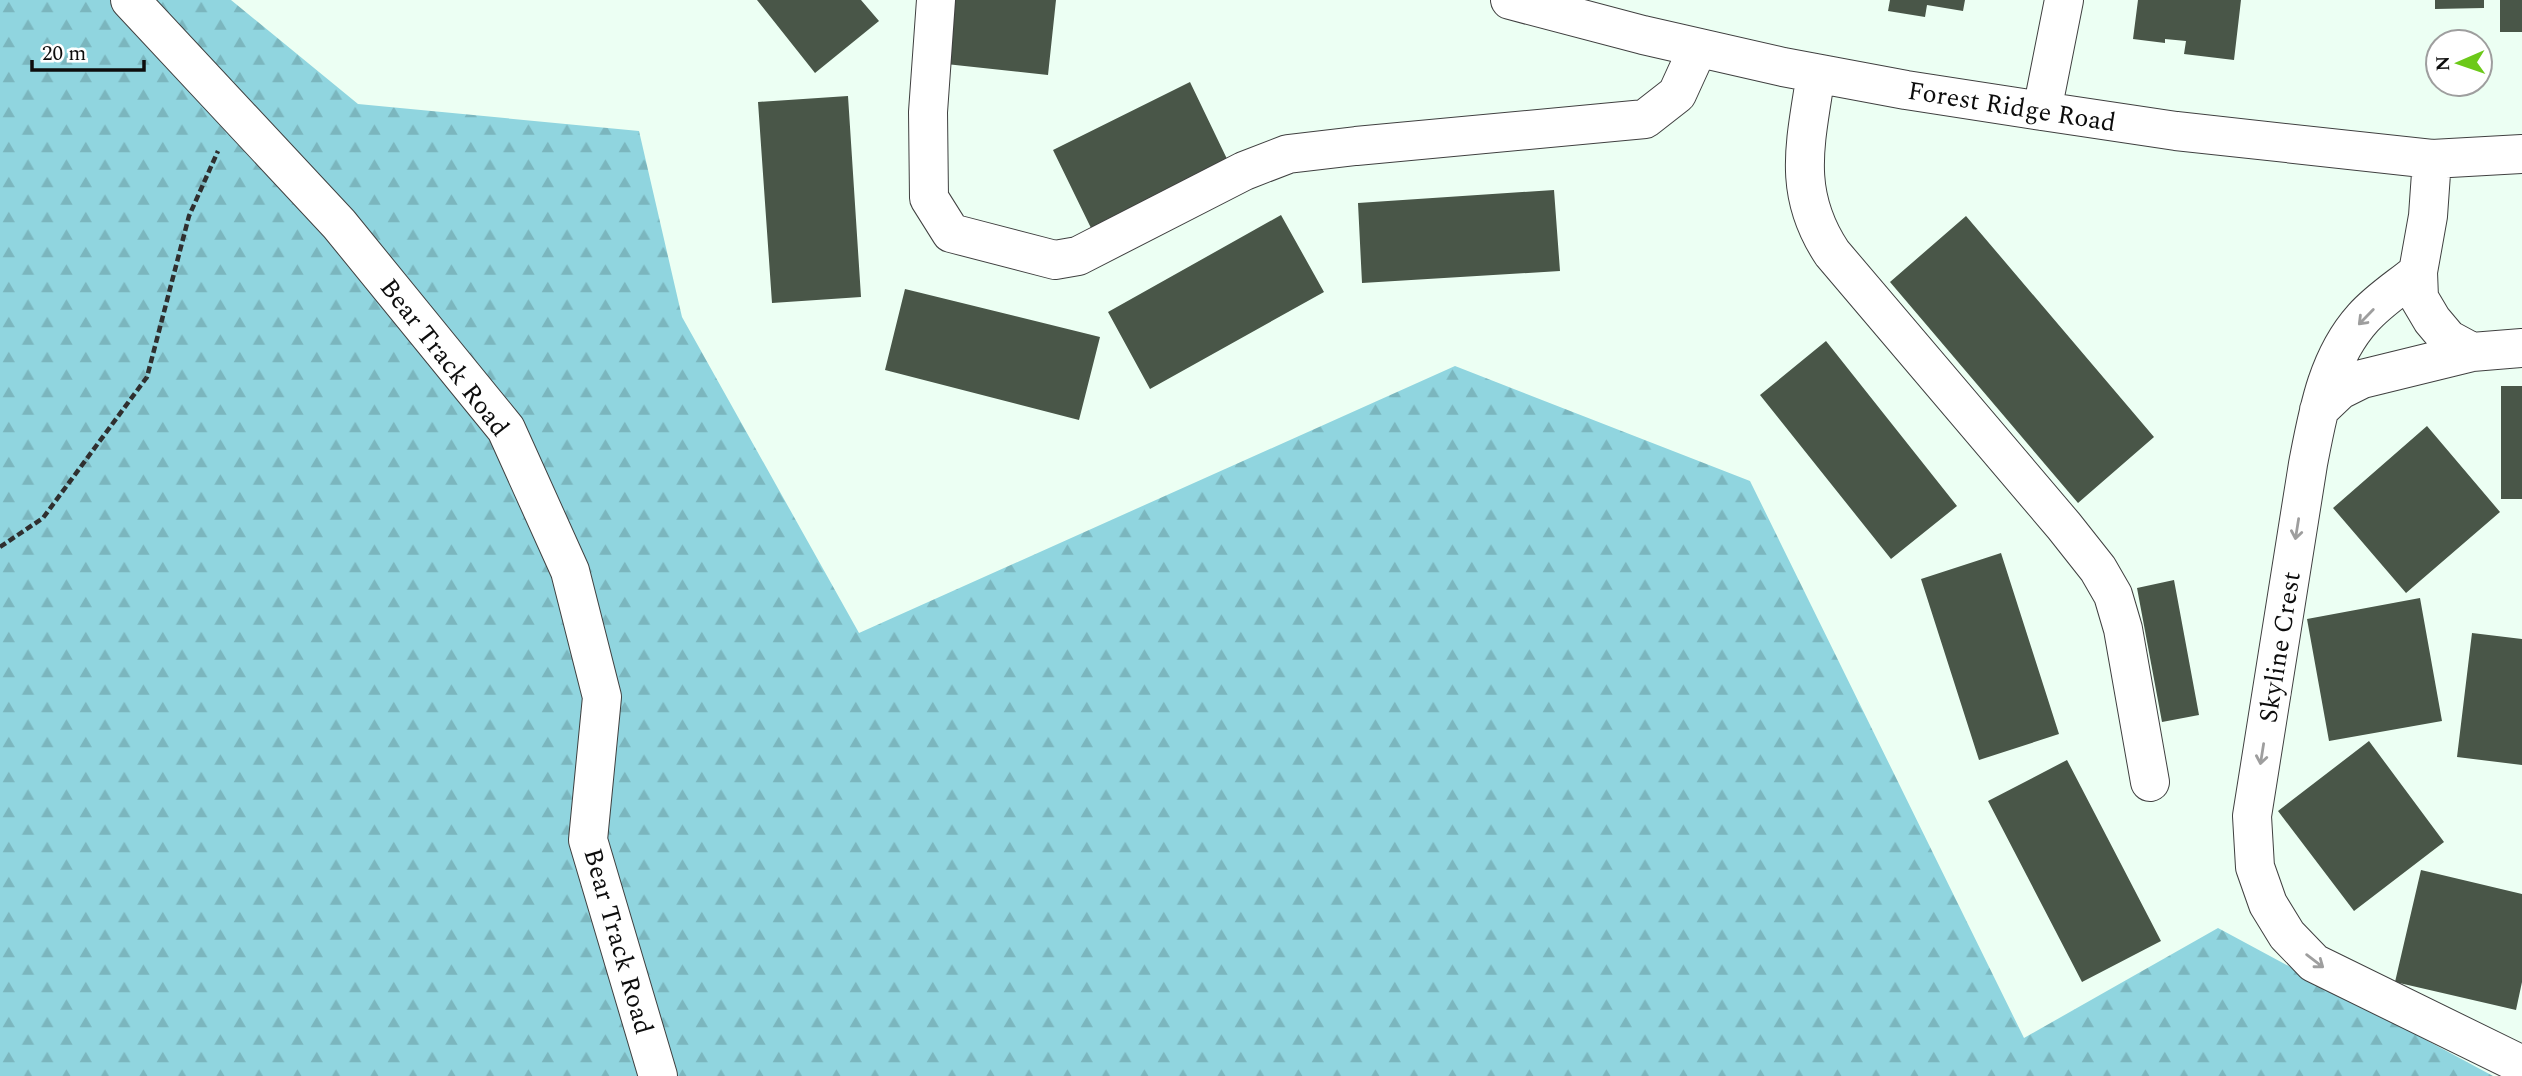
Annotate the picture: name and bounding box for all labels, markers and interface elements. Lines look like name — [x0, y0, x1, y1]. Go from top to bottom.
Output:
scale bar — [32, 28, 144, 72]
north arrow — [2424, 28, 2494, 98]
text: 20 m — [42, 38, 86, 70]
text: N — [2429, 55, 2458, 72]
street label: Forest Ridge Road — [1905, 71, 2119, 143]
street label: Bear Track Road — [369, 270, 519, 445]
one-way arrow — [2358, 307, 2375, 325]
one-way arrow — [2290, 517, 2303, 540]
street label: Skyline Crest — [2248, 569, 2312, 726]
one-way arrow — [2255, 742, 2268, 765]
street label: Bear Track Road — [572, 844, 664, 1039]
one-way arrow — [2305, 953, 2324, 968]

